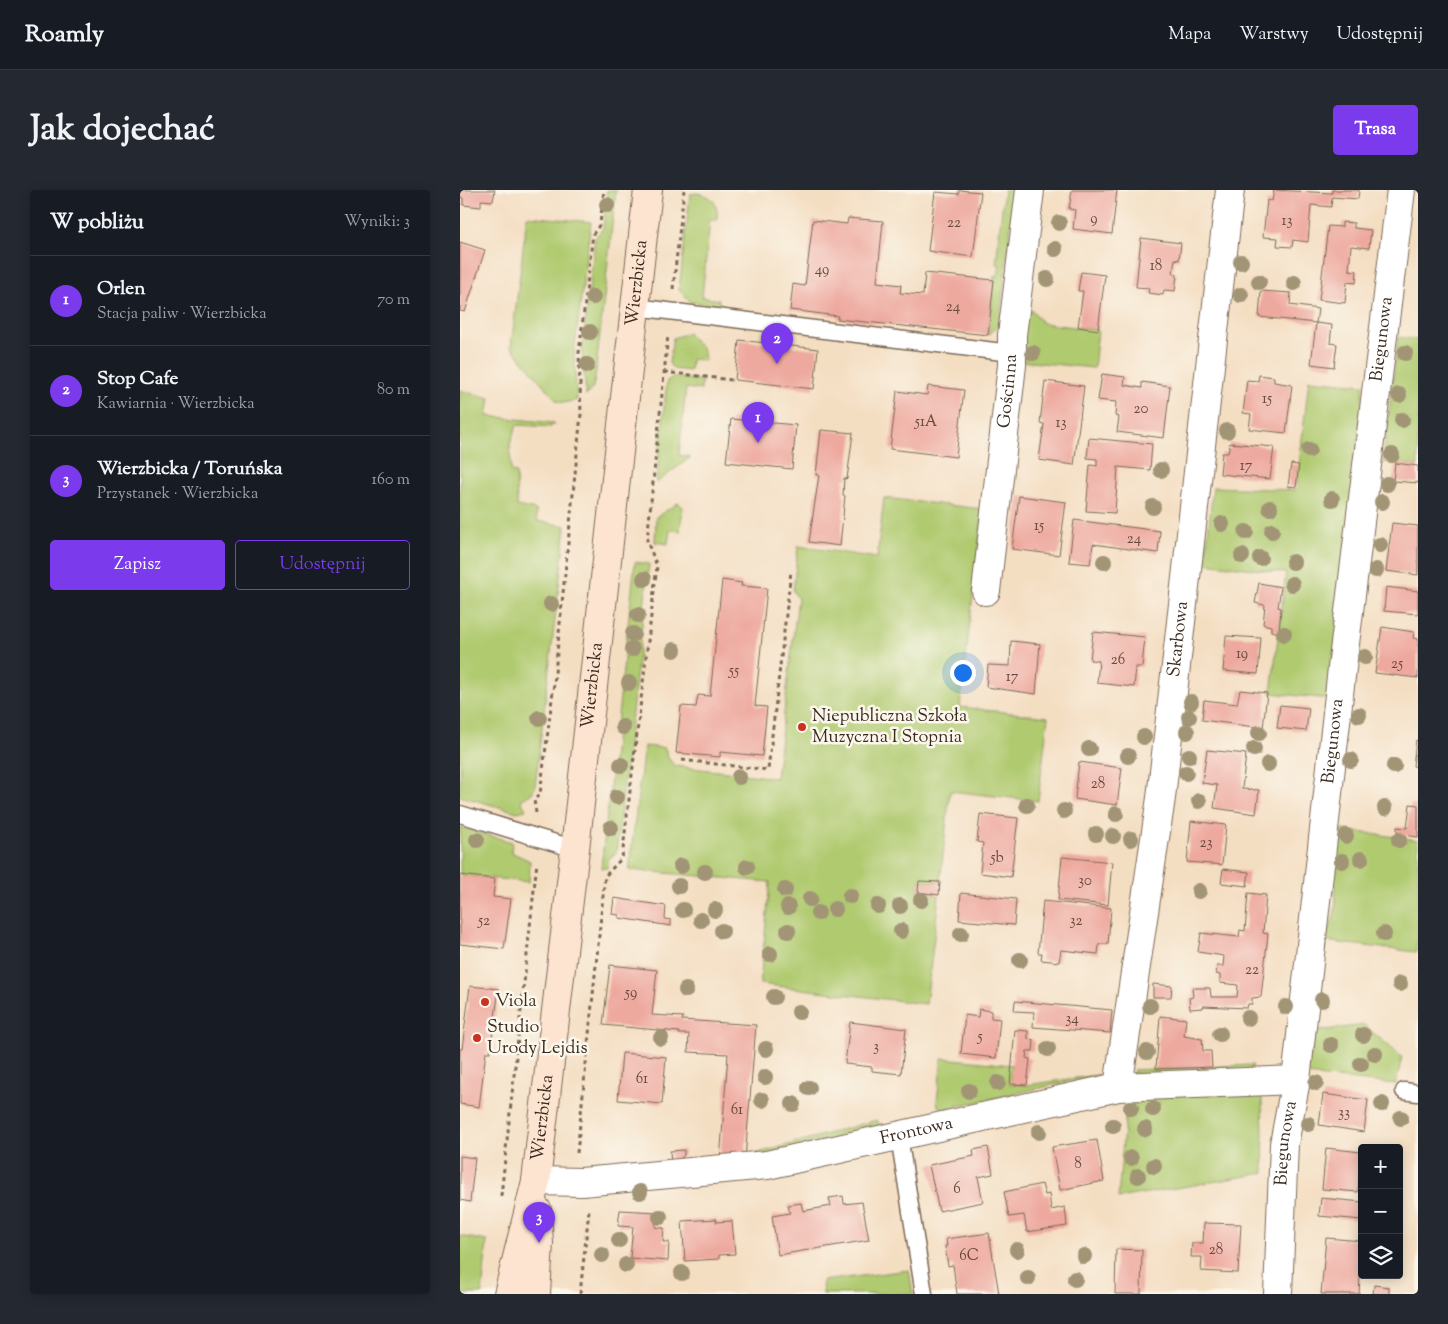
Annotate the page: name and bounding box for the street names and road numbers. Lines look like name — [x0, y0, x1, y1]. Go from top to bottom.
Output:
street label: Wierzbicka — [620, 239, 655, 328]
street label: Biegunowa — [1364, 295, 1401, 383]
street label: Gościnna — [992, 354, 1025, 430]
street label: Skarbowa — [1162, 600, 1196, 679]
street label: Wierzbicka — [575, 641, 611, 730]
street label: Biegunowa — [1316, 697, 1351, 785]
street label: Wierzbicka — [525, 1073, 561, 1162]
street label: Biegunowa — [1269, 1099, 1305, 1186]
street label: Frontowa — [878, 1111, 956, 1152]

